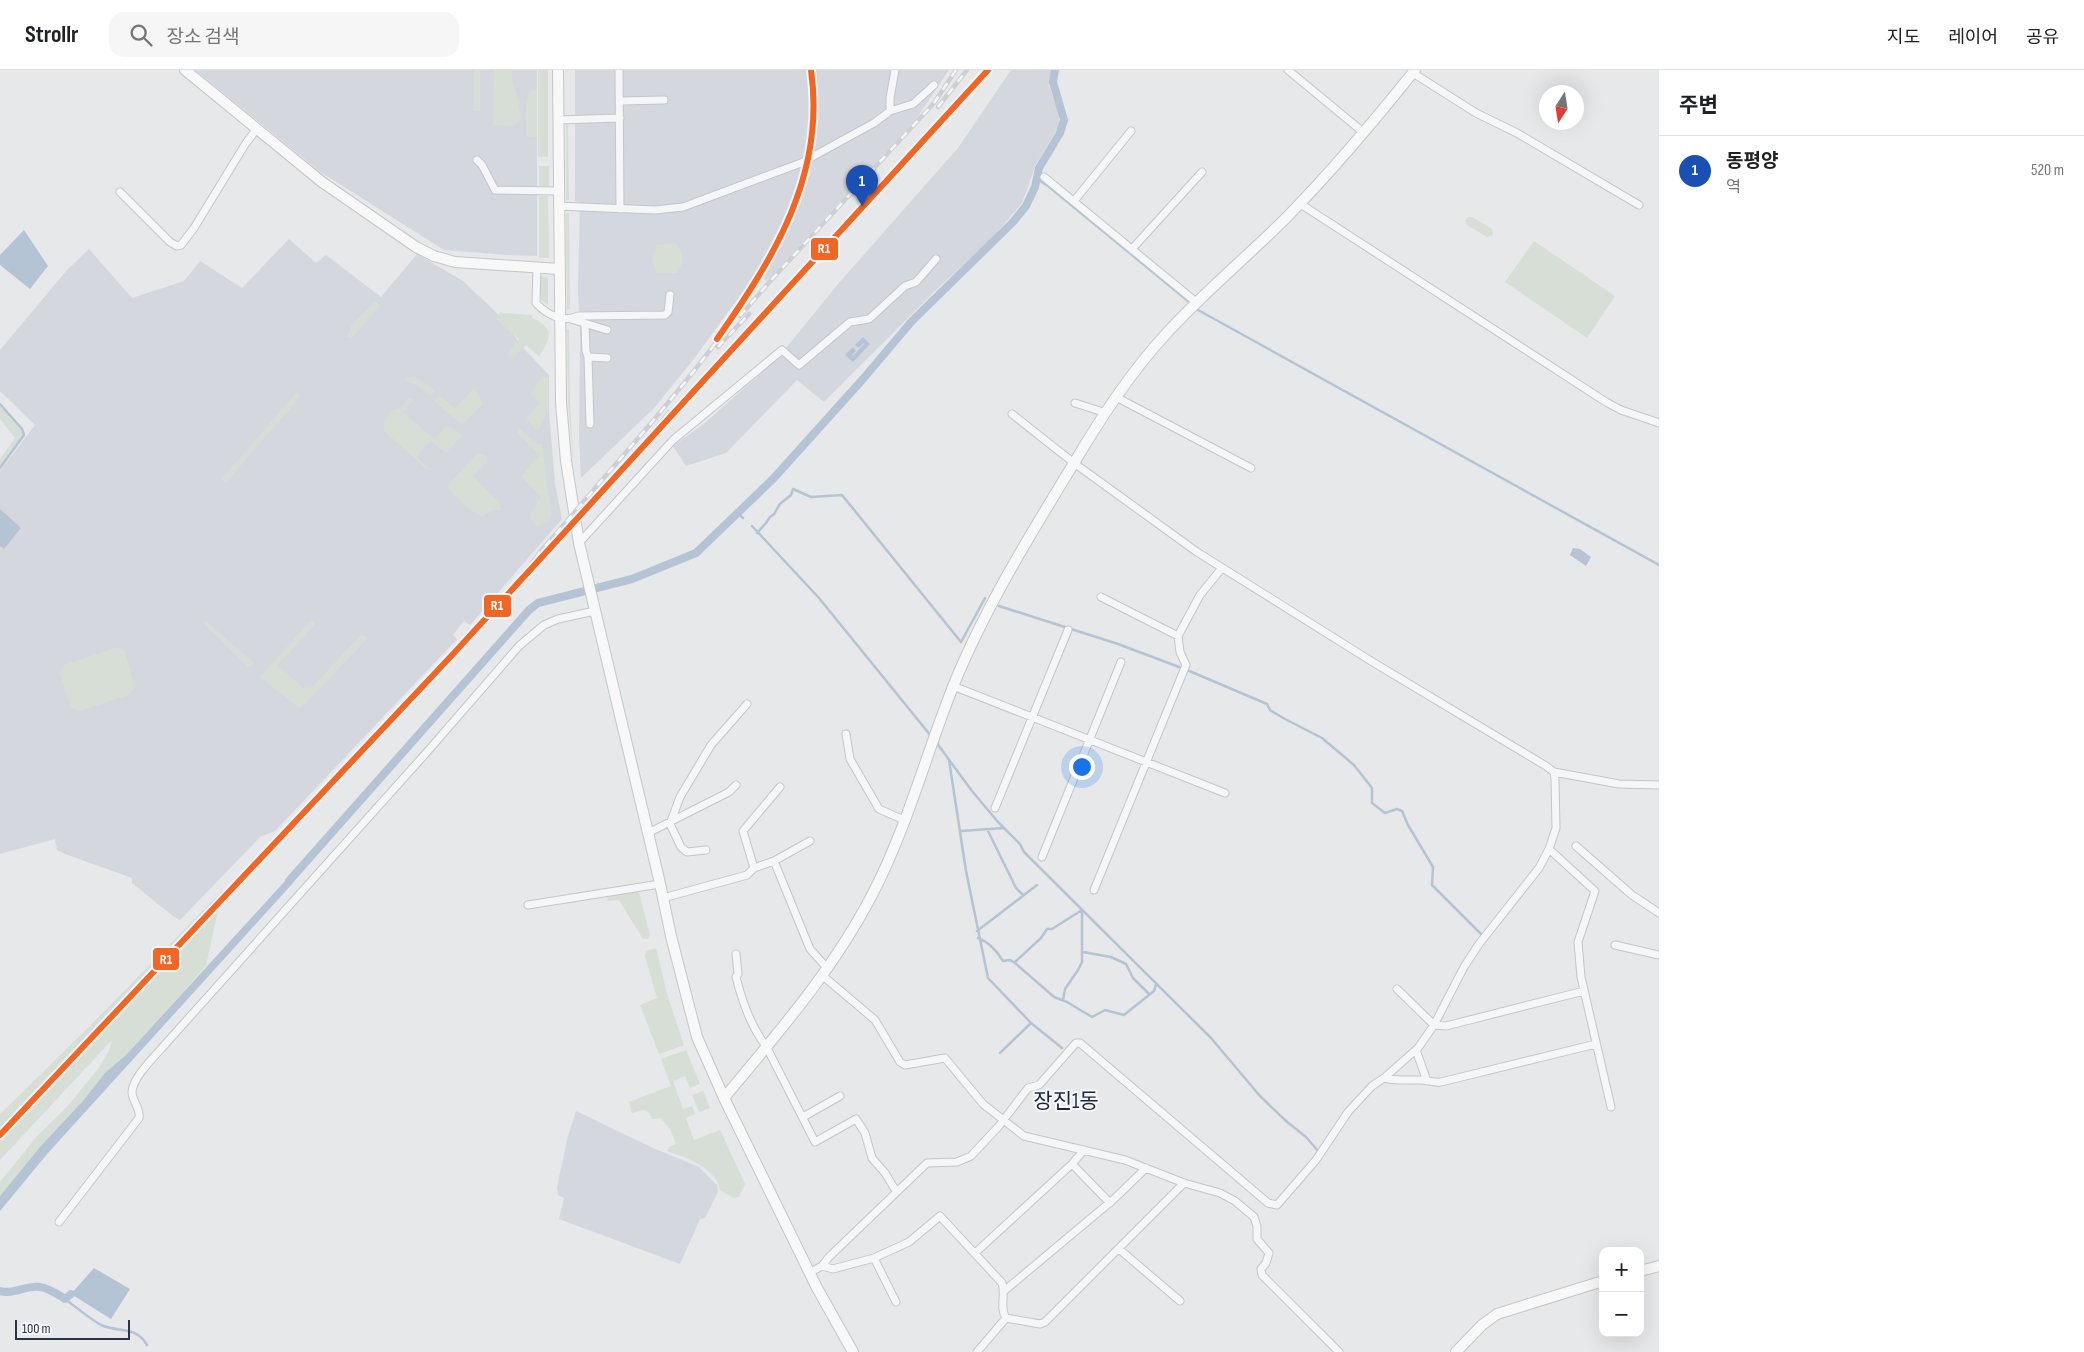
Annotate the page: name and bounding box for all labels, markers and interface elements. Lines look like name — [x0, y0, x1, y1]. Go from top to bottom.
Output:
search box — [109, 12, 459, 57]
text: Strollr — [25, 20, 79, 49]
icon: search — [127, 21, 155, 49]
text: 장소 검색 — [167, 26, 239, 49]
text: 지도 — [1887, 27, 1920, 48]
text: 레이어 — [1948, 27, 1998, 48]
text: 공유 — [2026, 27, 2059, 48]
north arrow — [1539, 85, 1584, 130]
text: 주변 — [1679, 93, 1718, 118]
text: 동평양 — [1726, 150, 1778, 173]
text: 1 — [1692, 161, 1698, 180]
text: 520 m — [2031, 161, 2064, 180]
pin: 1 — [846, 165, 878, 206]
text: 역 — [1726, 178, 1741, 197]
line badge: R1 — [810, 237, 839, 261]
text: R1 — [818, 240, 831, 257]
line badge: R1 — [483, 594, 512, 618]
text: R1 — [491, 597, 504, 614]
your location — [1069, 754, 1095, 780]
line badge: R1 — [152, 947, 180, 971]
text: R1 — [160, 951, 173, 968]
district label: 장진1동 — [1033, 1089, 1099, 1114]
map controls — [1599, 1247, 1644, 1337]
button: + — [1599, 1247, 1644, 1292]
button: − — [1599, 1292, 1644, 1337]
scale bar — [15, 1317, 130, 1340]
text: 100 m — [22, 1320, 51, 1337]

